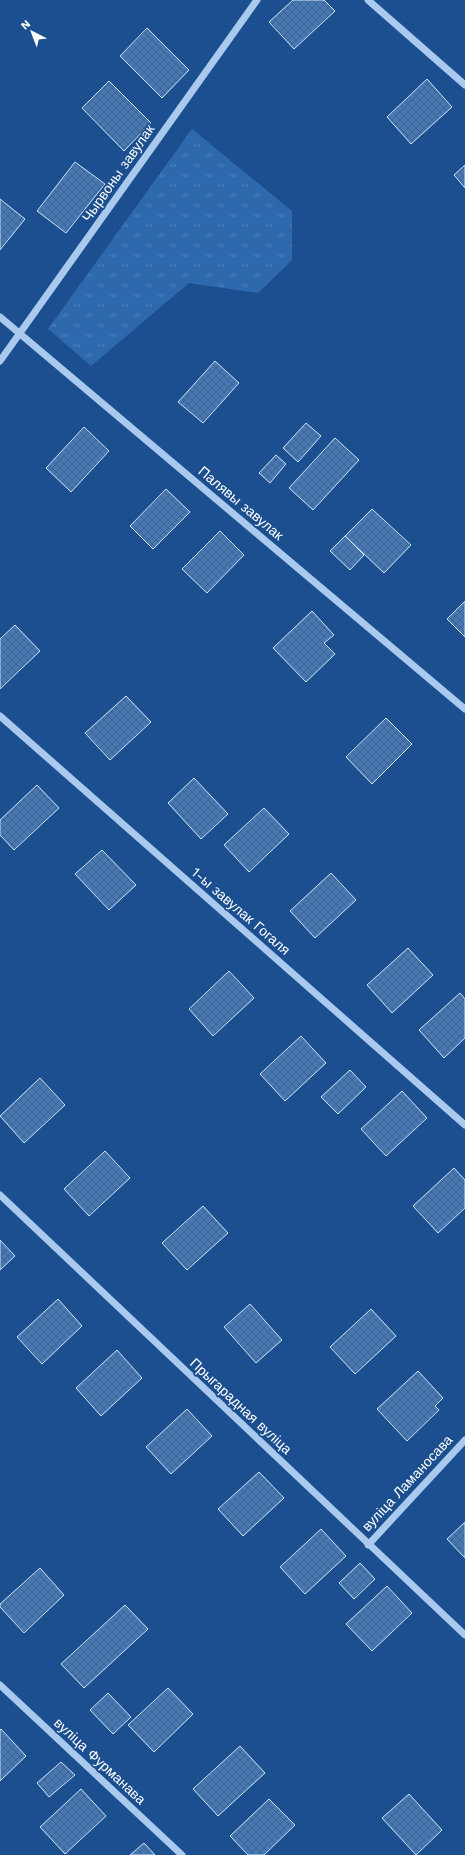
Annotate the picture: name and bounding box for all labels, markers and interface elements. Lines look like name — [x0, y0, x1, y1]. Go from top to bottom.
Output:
north arrow — [12, 12, 52, 52]
text: N — [18, 17, 33, 32]
street label: Чырвоны завулак — [78, 121, 158, 225]
street label: Палявы завулак — [195, 463, 287, 544]
street label: 1-ы завулак Гогаля — [189, 864, 293, 958]
street label: Прыгарадная вуліца — [187, 1355, 295, 1457]
street label: вуліца Ламаносава — [358, 1432, 456, 1534]
street label: вуліца Фурманава — [51, 1715, 149, 1808]

